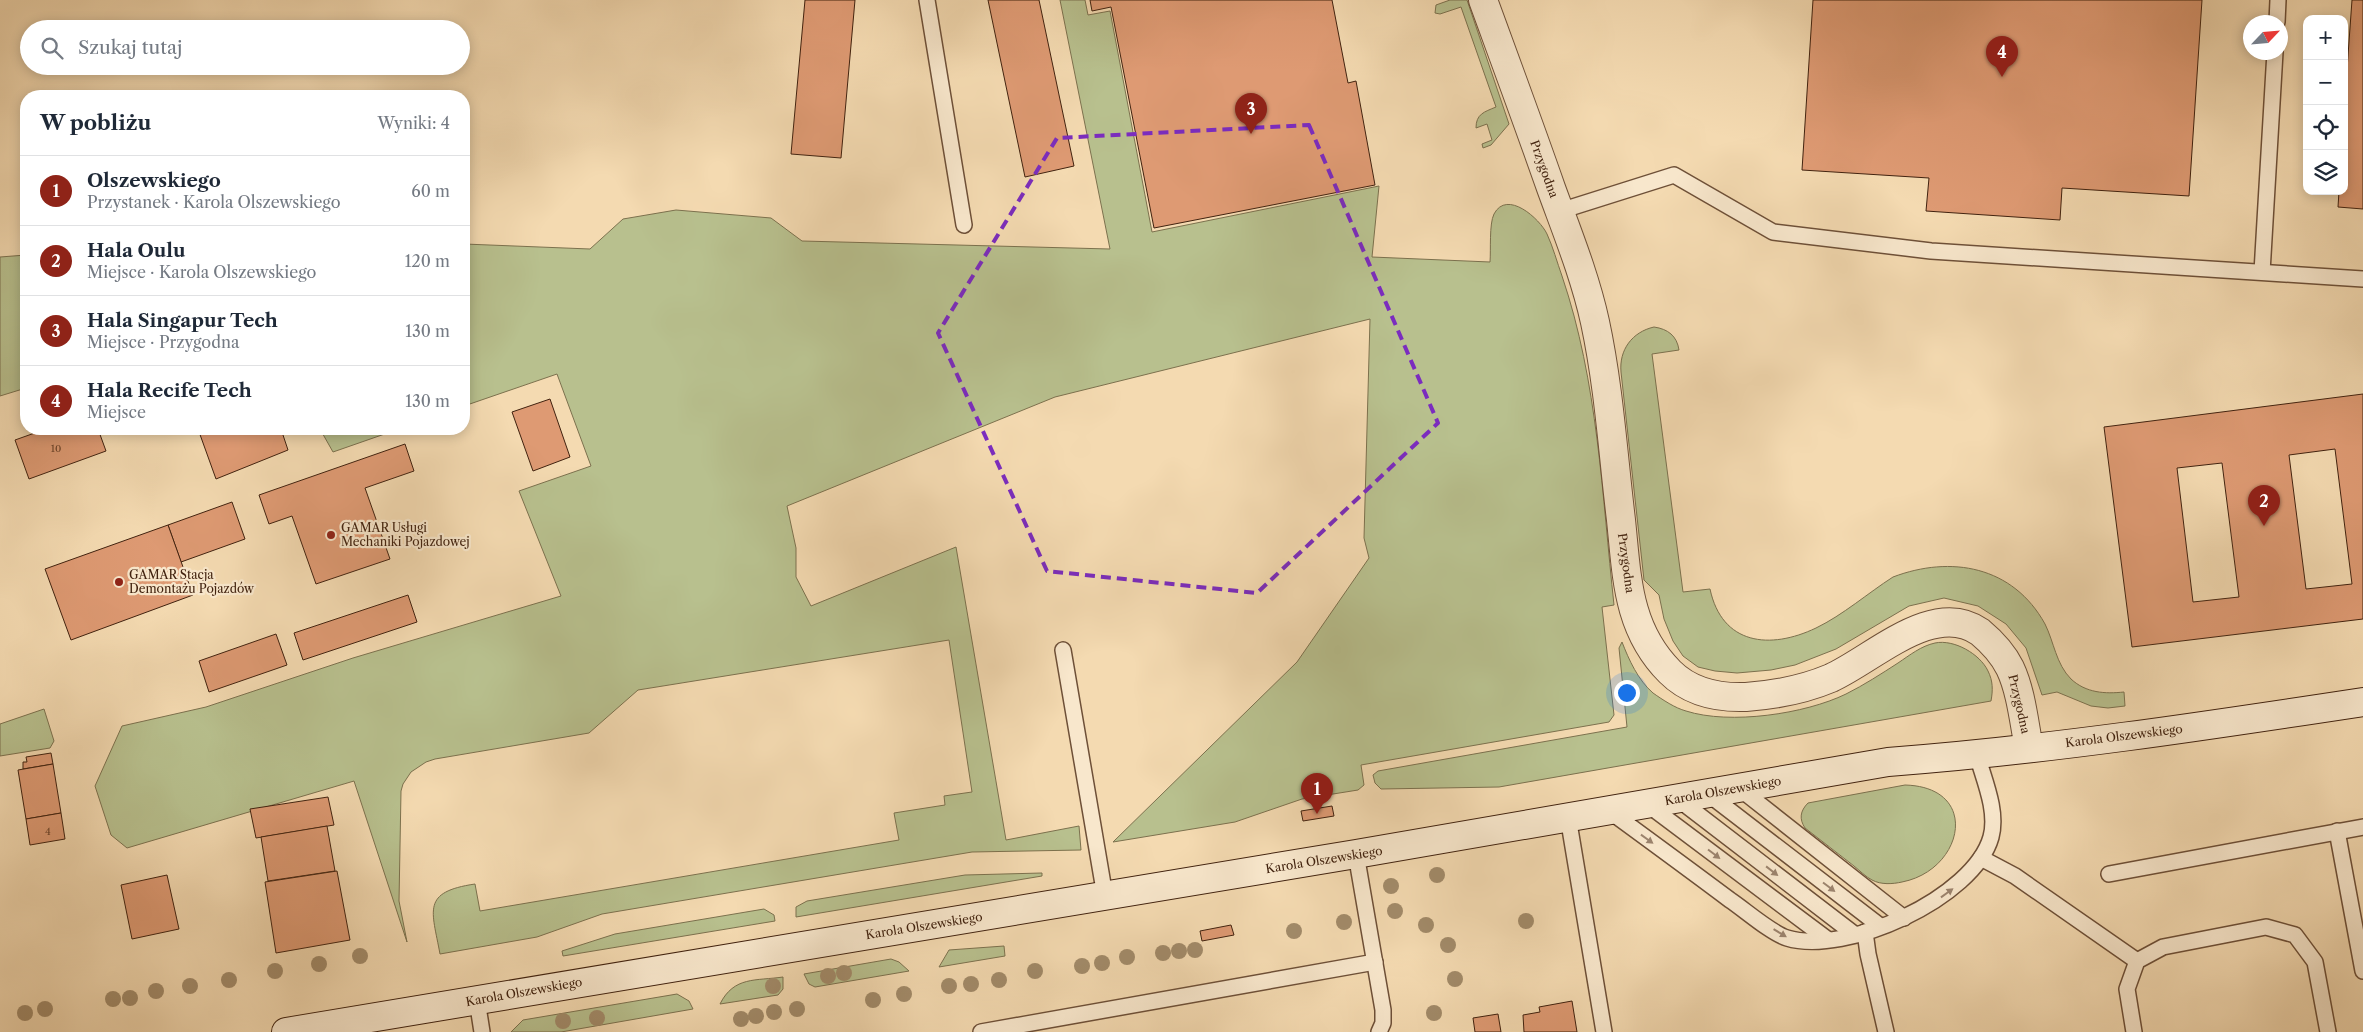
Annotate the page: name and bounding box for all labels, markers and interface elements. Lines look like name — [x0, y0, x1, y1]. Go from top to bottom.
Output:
north arrow — [2243, 15, 2288, 60]
map controls — [2303, 15, 2348, 195]
button: + — [2303, 15, 2348, 60]
search box — [20, 20, 470, 75]
icon: search — [38, 34, 66, 62]
text: Szukaj tutaj — [78, 36, 182, 59]
pin: 4 — [1986, 36, 2018, 77]
button: − — [2303, 60, 2348, 105]
pin: 3 — [1235, 93, 1267, 134]
button: locate — [2303, 105, 2348, 150]
text: W pobliżu — [40, 110, 151, 135]
text: Wyniki: 4 — [377, 113, 450, 133]
street label: Przygodna — [1527, 138, 1562, 200]
button: layers — [2303, 150, 2348, 195]
text: Olszewskiego — [87, 169, 221, 192]
text: 1 — [52, 181, 60, 201]
text: 60 m — [411, 181, 450, 201]
text: Przystanek · Karola Olszewskiego — [87, 192, 341, 212]
text: Hala Oulu — [87, 239, 186, 262]
text: 2 — [51, 251, 61, 271]
text: 120 m — [405, 251, 450, 271]
text: Miejsce · Karola Olszewskiego — [87, 262, 316, 282]
text: Hala Singapur Tech — [87, 309, 278, 332]
text: 3 — [51, 321, 61, 341]
text: 130 m — [405, 321, 450, 341]
text: Miejsce · Przygodna — [87, 332, 239, 352]
text: Hala Recife Tech — [87, 379, 252, 402]
text: 4 — [51, 391, 61, 411]
text: 130 m — [405, 391, 450, 411]
text: Miejsce — [87, 402, 146, 422]
house number: 10 — [51, 442, 61, 455]
pin: 2 — [2248, 485, 2280, 526]
place label: GAMAR Usługi Mechaniki Pojazdowej — [341, 520, 470, 549]
marker: GAMAR Usługi Mechaniki Pojazdowej — [325, 529, 337, 541]
street label: Przygodna — [1615, 532, 1638, 595]
place label: GAMAR Stacja Demontażu Pojazdów — [129, 567, 255, 596]
marker: GAMAR Stacja Demontażu Pojazdów — [113, 576, 125, 588]
street label: Przygodna — [2005, 673, 2034, 736]
your location — [1614, 680, 1640, 706]
street label: Karola Olszewskiego — [2064, 721, 2183, 750]
pin: 1 — [1301, 773, 1333, 814]
street label: Karola Olszewskiego — [1663, 773, 1782, 808]
house number: 4 — [45, 825, 51, 838]
one-way arrow — [1640, 834, 1654, 844]
street label: Karola Olszewskiego — [1264, 843, 1383, 876]
one-way arrow — [1707, 849, 1720, 860]
one-way arrow — [1765, 866, 1779, 876]
one-way arrow — [1822, 882, 1836, 892]
one-way arrow — [1940, 888, 1953, 898]
street label: Karola Olszewskiego — [864, 909, 983, 942]
one-way arrow — [1773, 929, 1786, 938]
street label: Karola Olszewskiego — [464, 974, 583, 1009]

